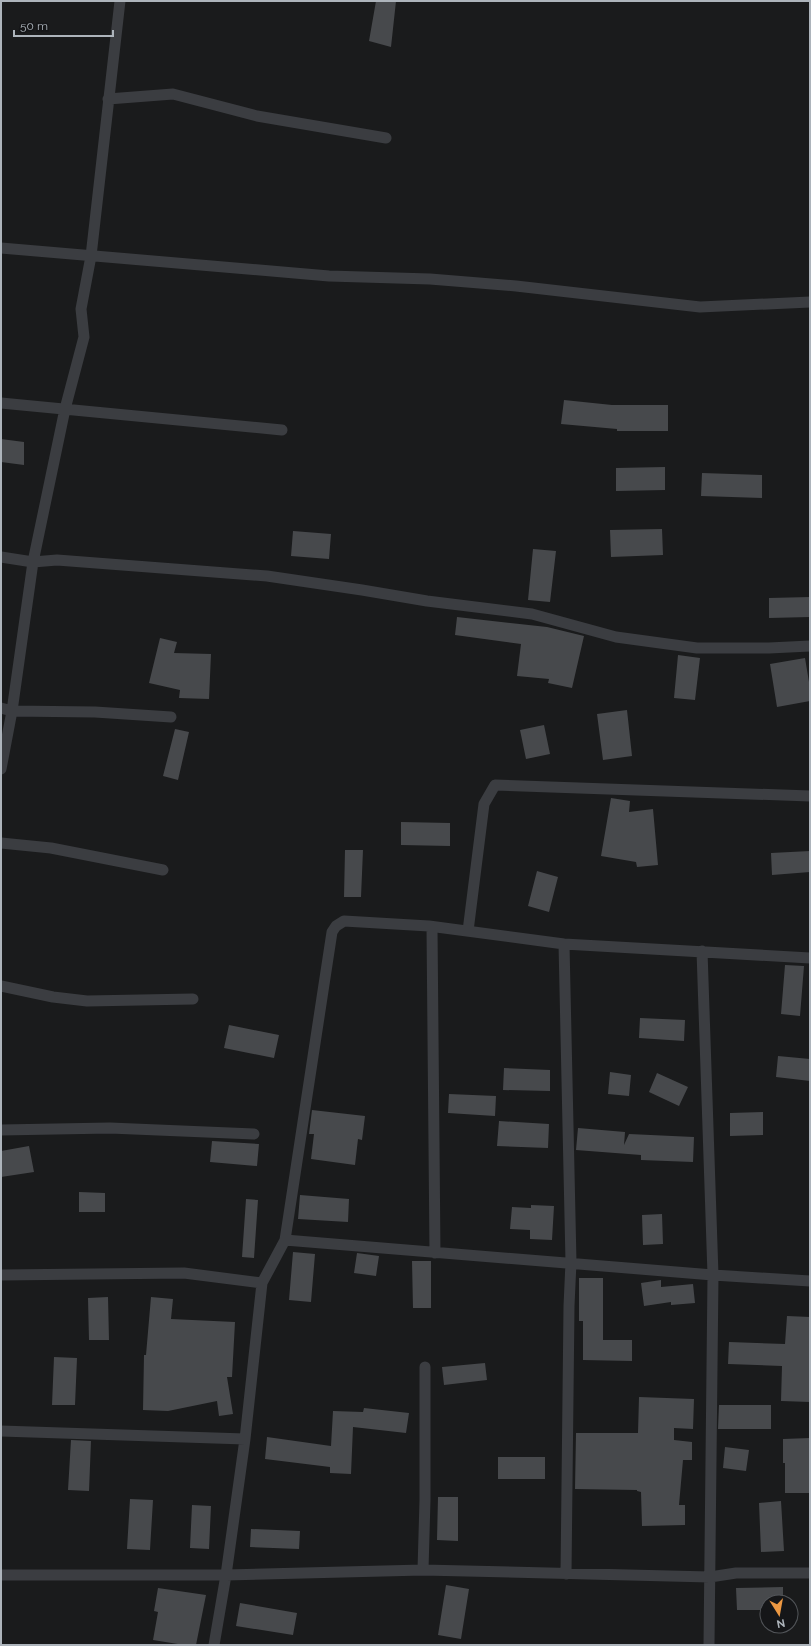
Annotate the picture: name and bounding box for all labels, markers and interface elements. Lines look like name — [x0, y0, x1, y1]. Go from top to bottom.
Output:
scale bar — [14, 12, 113, 38]
text: 50 m — [20, 19, 48, 33]
north arrow — [759, 1594, 799, 1634]
text: N — [775, 1616, 786, 1631]

